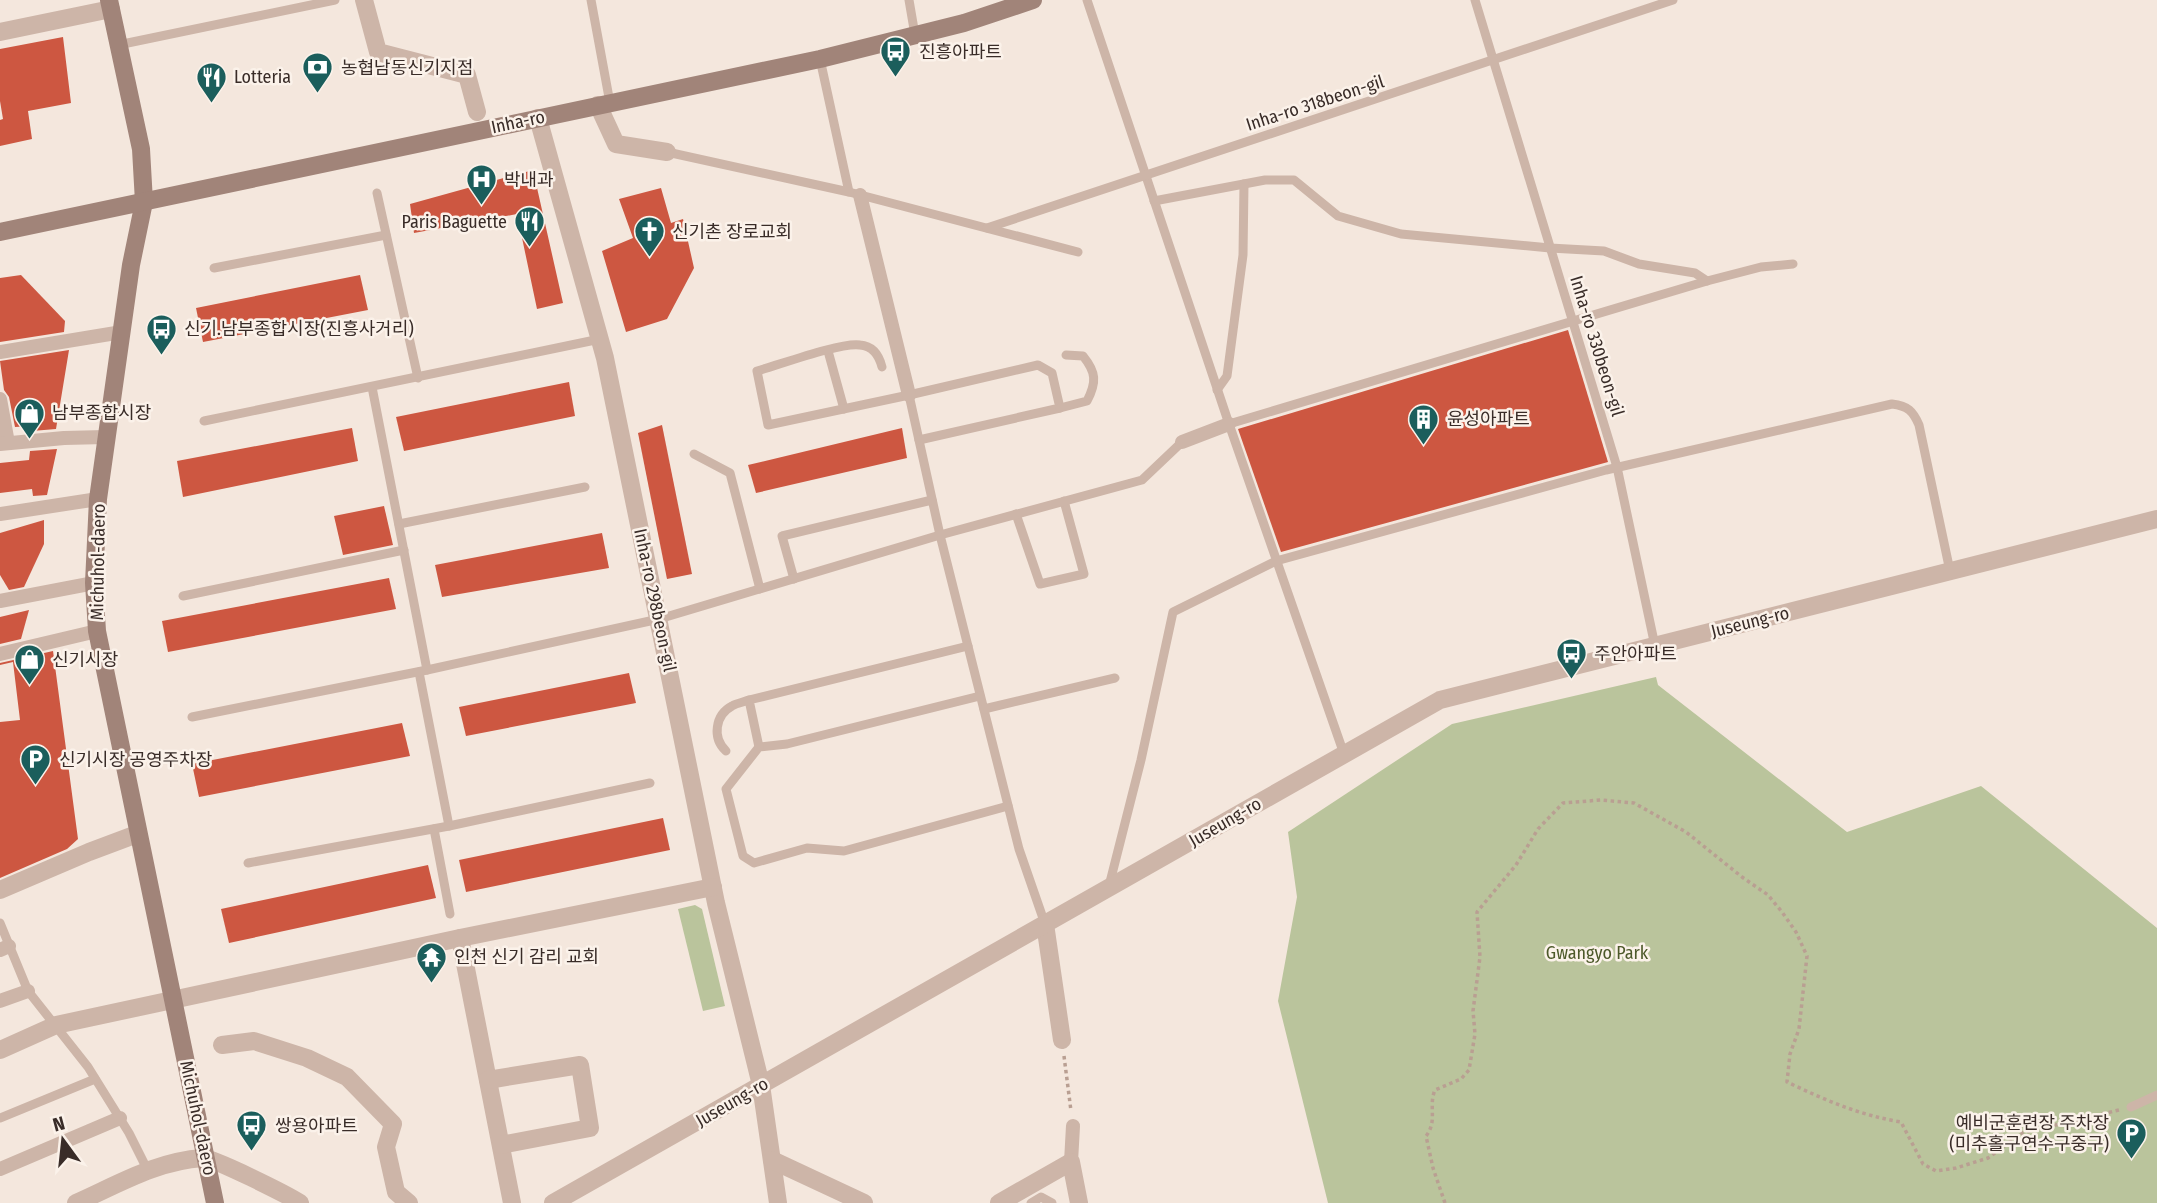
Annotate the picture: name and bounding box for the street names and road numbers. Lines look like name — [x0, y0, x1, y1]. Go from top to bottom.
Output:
street label: Inha-ro 318beon-gil — [1243, 70, 1387, 136]
street label: Inha-ro — [489, 106, 547, 138]
street label: Inha-ro 330beon-gil — [1565, 273, 1629, 419]
street label: Michuhol-daero — [86, 503, 110, 621]
street label: Inha-ro 298beon-gil — [629, 526, 681, 674]
street label: Juseung-ro — [1709, 602, 1791, 642]
street label: Juseung-ro — [1185, 792, 1265, 852]
street label: Michuhol-daero — [175, 1059, 221, 1177]
street label: Juseung-ro — [692, 1072, 772, 1132]

